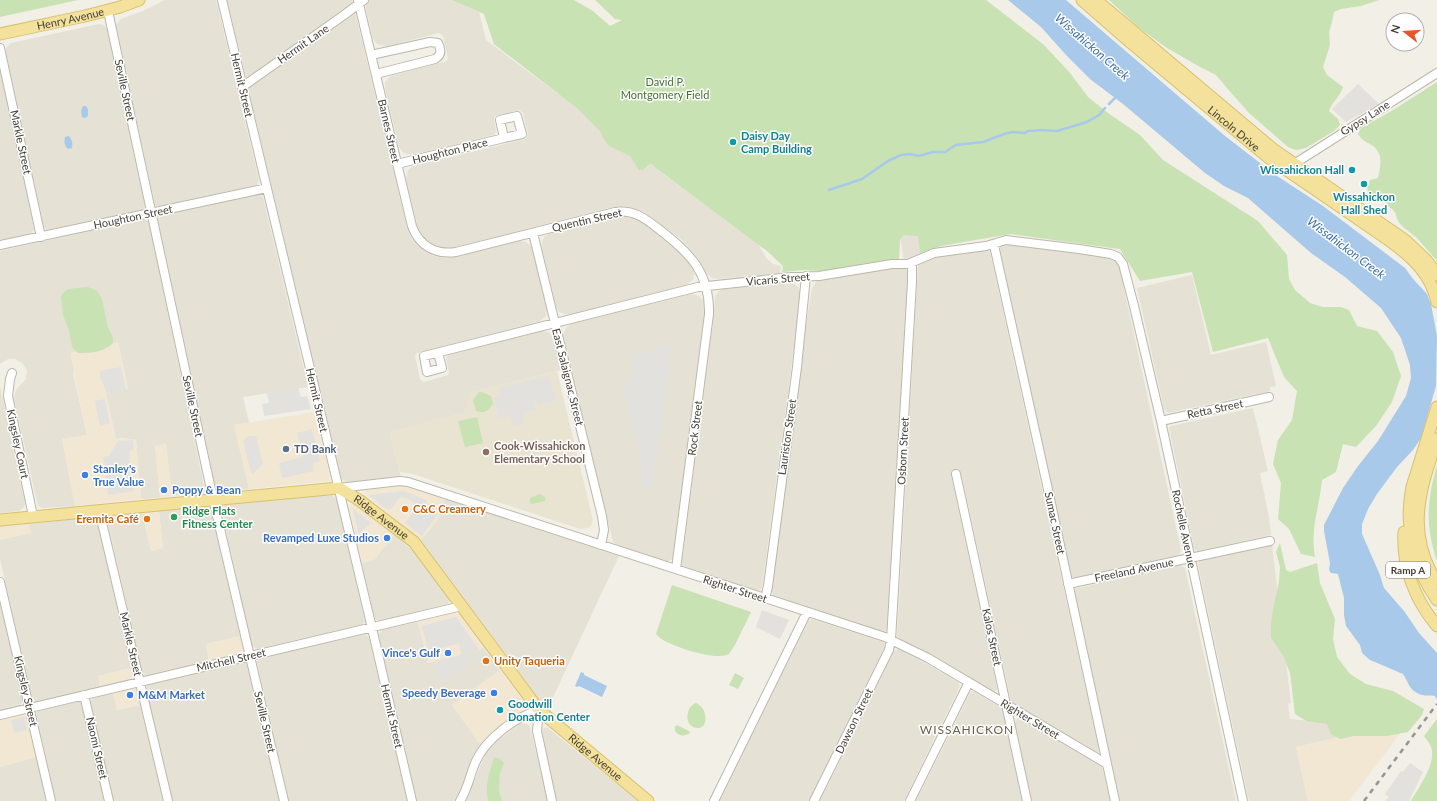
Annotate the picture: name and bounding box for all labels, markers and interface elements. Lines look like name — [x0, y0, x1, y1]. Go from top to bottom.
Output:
street label: Henry Avenue — [35, 4, 105, 32]
water label: Wissahickon Creek — [1052, 10, 1133, 83]
north arrow — [1385, 12, 1425, 52]
street label: Hermit Lane — [275, 21, 331, 66]
text: N — [1388, 23, 1402, 35]
street label: Hermit Street — [229, 52, 256, 118]
street label: Seville Street — [113, 58, 138, 122]
park label: David P. Montgomery Field — [621, 75, 709, 101]
street label: Gypsy Lane — [1338, 97, 1392, 138]
street label: Barnes Street — [376, 98, 403, 164]
street label: Lincoln Drive — [1206, 103, 1263, 154]
street label: Markle Street — [8, 109, 35, 175]
place label: Daisy Day Camp Building — [741, 129, 812, 155]
street label: Houghton Place — [411, 135, 489, 166]
marker: Daisy Day Camp Building — [728, 137, 738, 147]
place label: Wissahickon Hall — [1260, 163, 1344, 176]
marker: Wissahickon Hall — [1347, 165, 1357, 175]
marker: Wissahickon Hall Shed — [1359, 179, 1369, 189]
place label: Wissahickon Hall Shed — [1333, 190, 1395, 216]
street label: Houghton Street — [92, 202, 174, 231]
street label: Quentin Street — [551, 205, 623, 234]
water label: Wissahickon Creek — [1304, 213, 1388, 282]
street label: Vicaris Street — [746, 269, 810, 288]
street label: East Salaignac Street — [550, 327, 587, 427]
street label: Hermit Street — [304, 367, 331, 433]
street label: Seville Street — [181, 374, 206, 438]
street label: Retta Street — [1186, 396, 1244, 421]
street label: Lauriston Street — [775, 398, 798, 476]
street label: Rock Street — [685, 400, 704, 456]
street label: Kingsley Court — [5, 408, 32, 480]
street label: Osborn Street — [894, 417, 911, 485]
place label: Cook-Wissahickon Elementary School — [494, 439, 585, 465]
place label: TD Bank — [294, 442, 337, 455]
marker: TD Bank — [281, 444, 291, 454]
marker: Cook-Wissahickon Elementary School — [481, 447, 491, 457]
place label: Stanley's True Value — [93, 462, 144, 488]
marker: Stanley's True Value — [80, 470, 90, 480]
place label: Poppy & Bean — [172, 483, 241, 496]
marker: Poppy & Bean — [159, 485, 169, 495]
street label: Rochelle Avenue — [1170, 488, 1199, 569]
street label: Sumac Street — [1043, 490, 1068, 555]
street label: Ridge Avenue — [352, 492, 412, 542]
place label: C&C Creamery — [413, 502, 486, 515]
place label: Ridge Flats Fitness Center — [182, 504, 254, 530]
marker: C&C Creamery — [400, 504, 410, 514]
place label: Eremita Café — [76, 512, 139, 525]
marker: Ridge Flats Fitness Center — [169, 512, 179, 522]
marker: Eremita Café — [142, 514, 152, 524]
place label: Revamped Luxe Studios — [263, 531, 379, 544]
marker: Revamped Luxe Studios — [382, 533, 392, 543]
street label: Freeland Avenue — [1093, 555, 1175, 584]
road number: Ramp A — [1386, 562, 1430, 578]
street label: Righter Street — [702, 572, 769, 605]
street label: Kalos Street — [980, 607, 1005, 667]
street label: Markle Street — [118, 611, 145, 677]
street label: Mitchell Street — [195, 645, 267, 674]
place label: Vince's Gulf — [381, 646, 440, 659]
marker: Vince's Gulf — [443, 648, 453, 658]
street label: Kingsley Street — [12, 654, 41, 727]
place label: Unity Taqueria — [494, 654, 565, 667]
marker: Unity Taqueria — [481, 656, 491, 666]
street label: Hermit Street — [379, 683, 406, 749]
place label: Speedy Beverage — [402, 686, 486, 699]
street label: Dawson Street — [832, 686, 875, 756]
place label: M&M Market — [138, 688, 206, 701]
marker: Speedy Beverage — [489, 688, 499, 698]
marker: M&M Market — [125, 690, 135, 700]
street label: Seville Street — [252, 690, 279, 754]
street label: Righter Street — [998, 696, 1062, 741]
place label: Goodwill Donation Center — [508, 697, 591, 723]
marker: Goodwill Donation Center — [495, 705, 505, 715]
street label: Naomi Street — [84, 716, 111, 780]
district label: WISSAHICKON — [920, 722, 1014, 737]
street label: Ridge Avenue — [566, 731, 625, 783]

